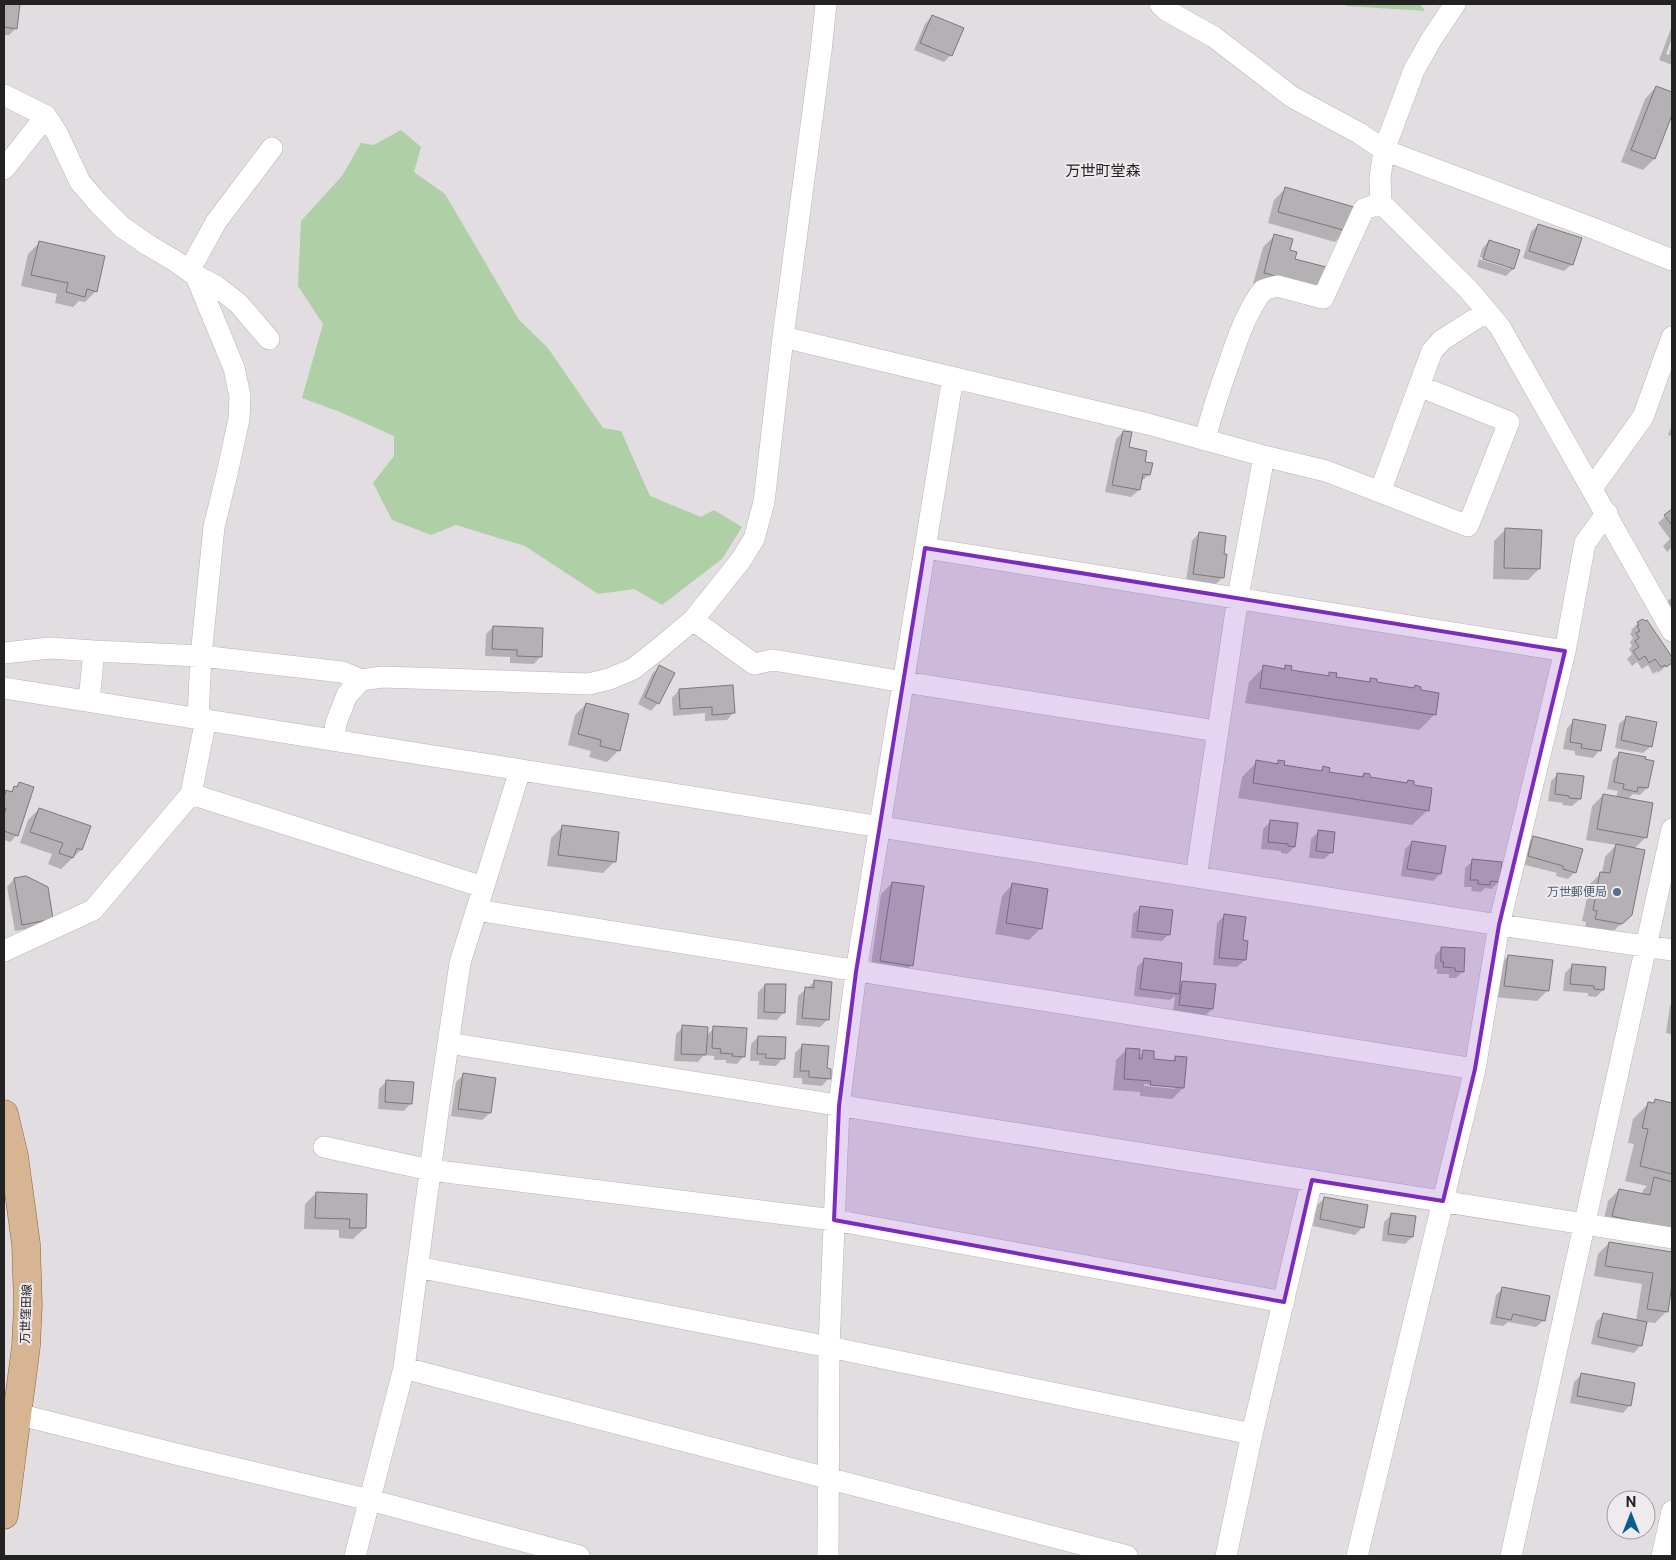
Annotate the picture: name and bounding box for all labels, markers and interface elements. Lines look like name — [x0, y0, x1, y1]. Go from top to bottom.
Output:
district label: 万世町堂森 — [1065, 162, 1141, 179]
place label: 万世郵便局 — [1547, 885, 1607, 899]
marker: 万世郵便局 — [1611, 886, 1623, 898]
street label: 万世窪田線 — [18, 1284, 34, 1344]
north arrow — [1606, 1490, 1656, 1540]
text: N — [1626, 1494, 1636, 1510]

